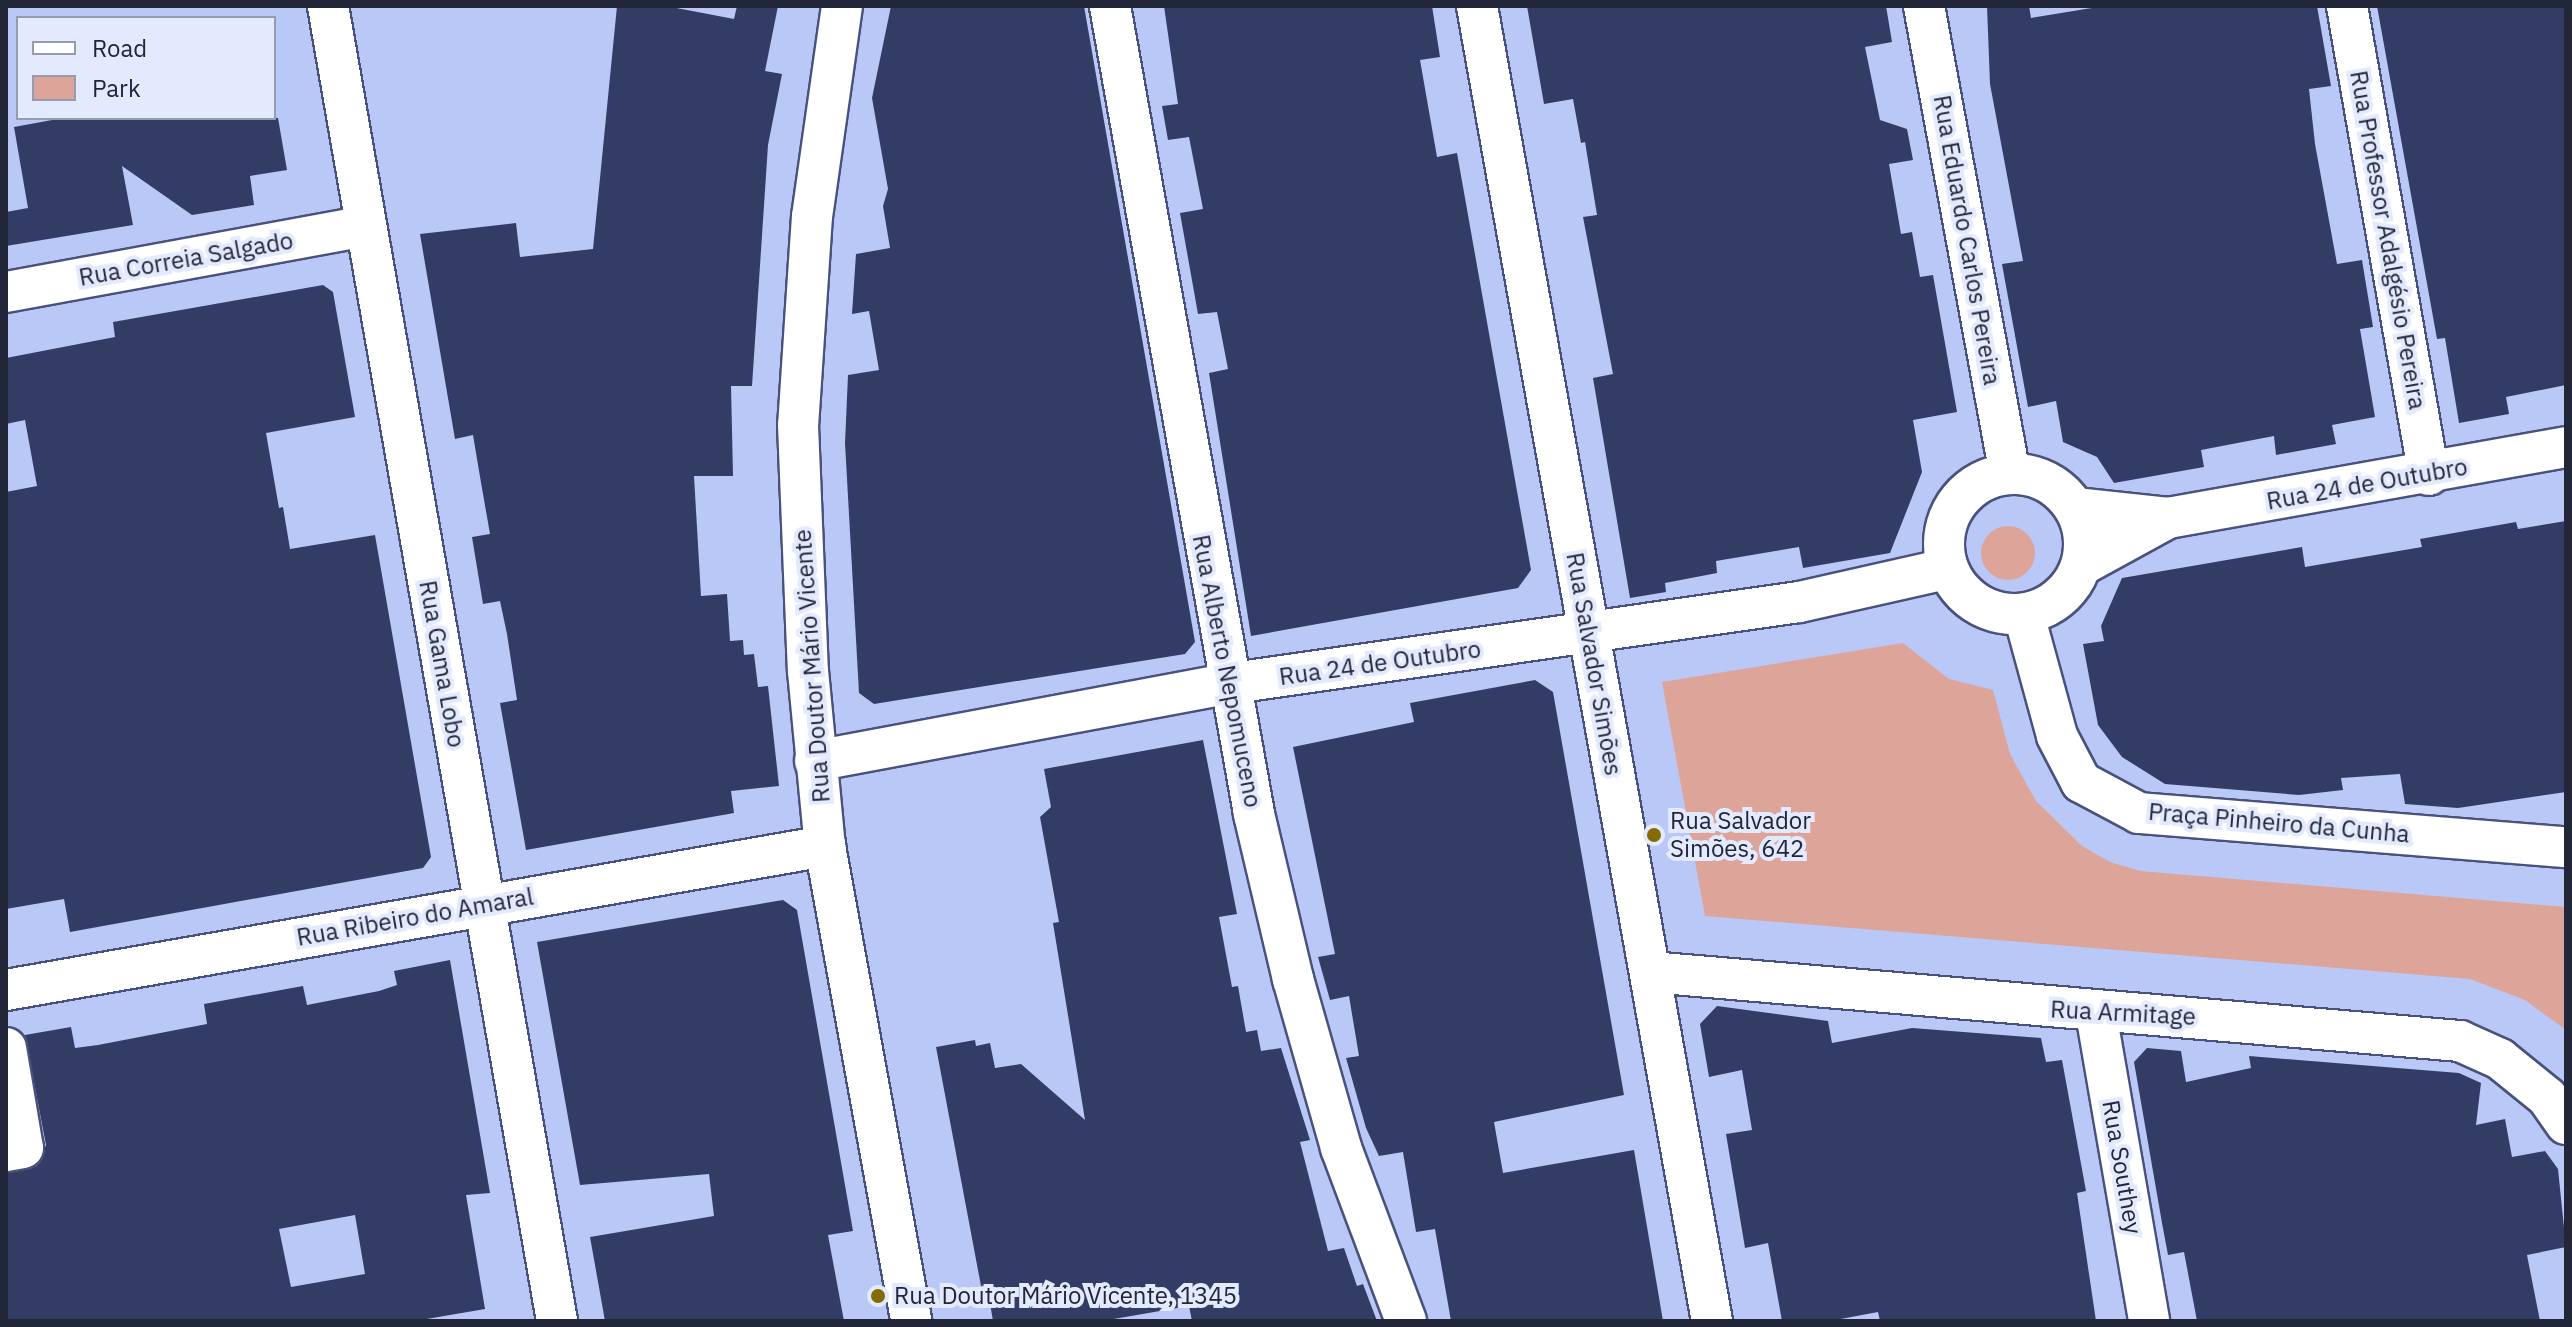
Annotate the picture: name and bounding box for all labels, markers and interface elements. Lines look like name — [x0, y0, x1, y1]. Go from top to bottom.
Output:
legend — [16, 16, 276, 120]
text: Road — [92, 32, 147, 64]
street label: Rua Professor Adalgésio Pereira — [2344, 68, 2432, 412]
text: Park — [92, 72, 141, 104]
street label: Rua Eduardo Carlos Pereira — [1927, 93, 2007, 387]
street label: Rua Correia Salgado — [77, 226, 295, 292]
street label: Rua 24 de Outubro — [2264, 452, 2470, 516]
street label: Rua Doutor Mário Vicente — [788, 528, 836, 804]
street label: Rua Alberto Nepomuceno — [1186, 532, 1268, 810]
street label: Rua Salvador Simões — [1560, 550, 1628, 778]
street label: Rua Gama Lobo — [413, 578, 471, 750]
street label: Rua 24 de Outubro — [1277, 635, 1483, 691]
street label: Praça Pinheiro da Cunha — [2147, 797, 2411, 849]
place label: Rua Salvador Simões, 642 — [1670, 807, 1811, 863]
marker: Rua Salvador Simões, 642 — [1645, 826, 1663, 844]
street label: Rua Ribeiro do Amaral — [294, 882, 536, 952]
street label: Rua Armitage — [2050, 995, 2196, 1031]
street label: Rua Southey — [2096, 1098, 2148, 1236]
place label: Rua Doutor Mário Vicente, 1345 — [894, 1282, 1237, 1310]
marker: Rua Doutor Mário Vicente, 1345 — [869, 1287, 887, 1305]

